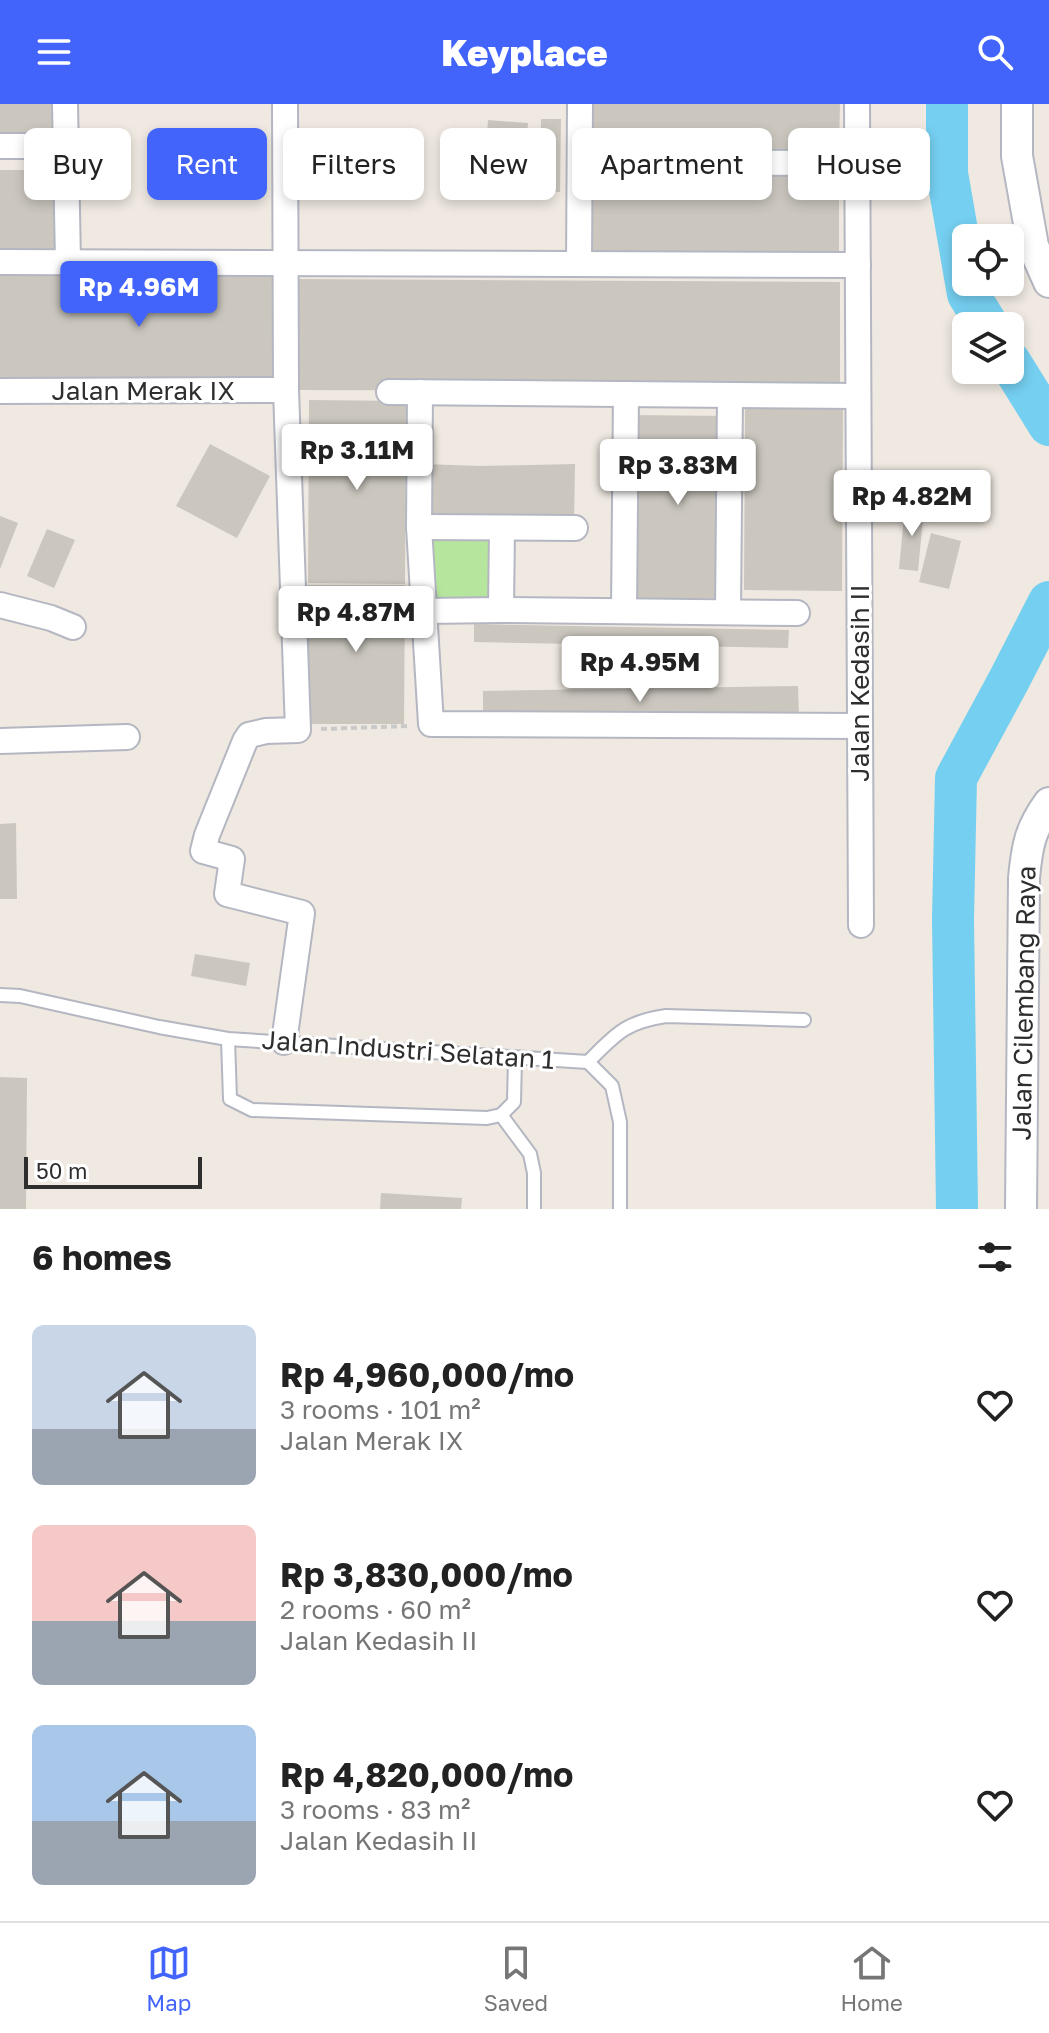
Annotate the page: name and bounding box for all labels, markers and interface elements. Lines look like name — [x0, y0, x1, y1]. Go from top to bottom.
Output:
icon: menu — [32, 30, 76, 74]
icon: search — [973, 30, 1017, 74]
text: Keyplace — [441, 31, 608, 74]
chip: Buy — [24, 128, 131, 200]
chip: Rent — [147, 128, 267, 200]
chip: Filters — [283, 128, 424, 200]
chip: New — [440, 128, 556, 200]
chip: Apartment — [572, 128, 772, 200]
chip: House — [788, 128, 930, 200]
map controls — [952, 224, 1024, 384]
button: locate — [952, 224, 1024, 296]
pin: Rp 4.96M — [56, 261, 222, 329]
text: Rp 4.96M — [78, 271, 200, 302]
button: layers — [952, 312, 1024, 384]
street label: Jalan Merak IX — [51, 375, 235, 406]
pin: Rp 3.11M — [274, 424, 440, 492]
text: Rp 3.11M — [300, 434, 414, 465]
pin: Rp 3.83M — [595, 439, 761, 507]
text: Rp 3.83M — [618, 449, 738, 480]
pin: Rp 4.82M — [829, 470, 995, 538]
text: Rp 4.82M — [852, 480, 972, 511]
street label: Jalan Kedasih II — [844, 584, 875, 782]
pin: Rp 4.87M — [273, 586, 439, 654]
text: Rp 4.87M — [296, 596, 416, 627]
pin: Rp 4.95M — [557, 636, 723, 704]
text: Rp 4.95M — [580, 646, 700, 677]
street label: Jalan Cilembang Raya — [1006, 865, 1041, 1141]
street label: Jalan Industri Selatan 1 — [261, 1024, 555, 1075]
scale bar — [24, 1153, 202, 1189]
text: 50 m — [36, 1157, 87, 1184]
icon: filters — [973, 1235, 1017, 1279]
text: 6 homes — [32, 1237, 172, 1277]
text: Rp 4,960,000/mo — [280, 1354, 574, 1394]
icon: home — [96, 1357, 192, 1453]
icon: heart — [973, 1383, 1017, 1427]
text: 3 rooms · 101 m² — [280, 1394, 481, 1425]
text: Jalan Merak IX — [280, 1425, 463, 1456]
text: Rp 3,830,000/mo — [280, 1554, 573, 1594]
icon: home — [96, 1557, 192, 1653]
icon: heart — [973, 1583, 1017, 1627]
text: 2 rooms · 60 m² — [280, 1594, 471, 1625]
text: Jalan Kedasih II — [280, 1625, 477, 1656]
text: Rp 4,820,000/mo — [280, 1754, 573, 1794]
icon: home — [96, 1757, 192, 1853]
icon: heart — [973, 1783, 1017, 1827]
text: 3 rooms · 83 m² — [280, 1794, 470, 1825]
text: Jalan Kedasih II — [280, 1825, 477, 1856]
tab: Map — [146, 1941, 191, 2016]
tab: Saved — [484, 1941, 548, 2016]
tab: Home — [841, 1941, 903, 2016]

